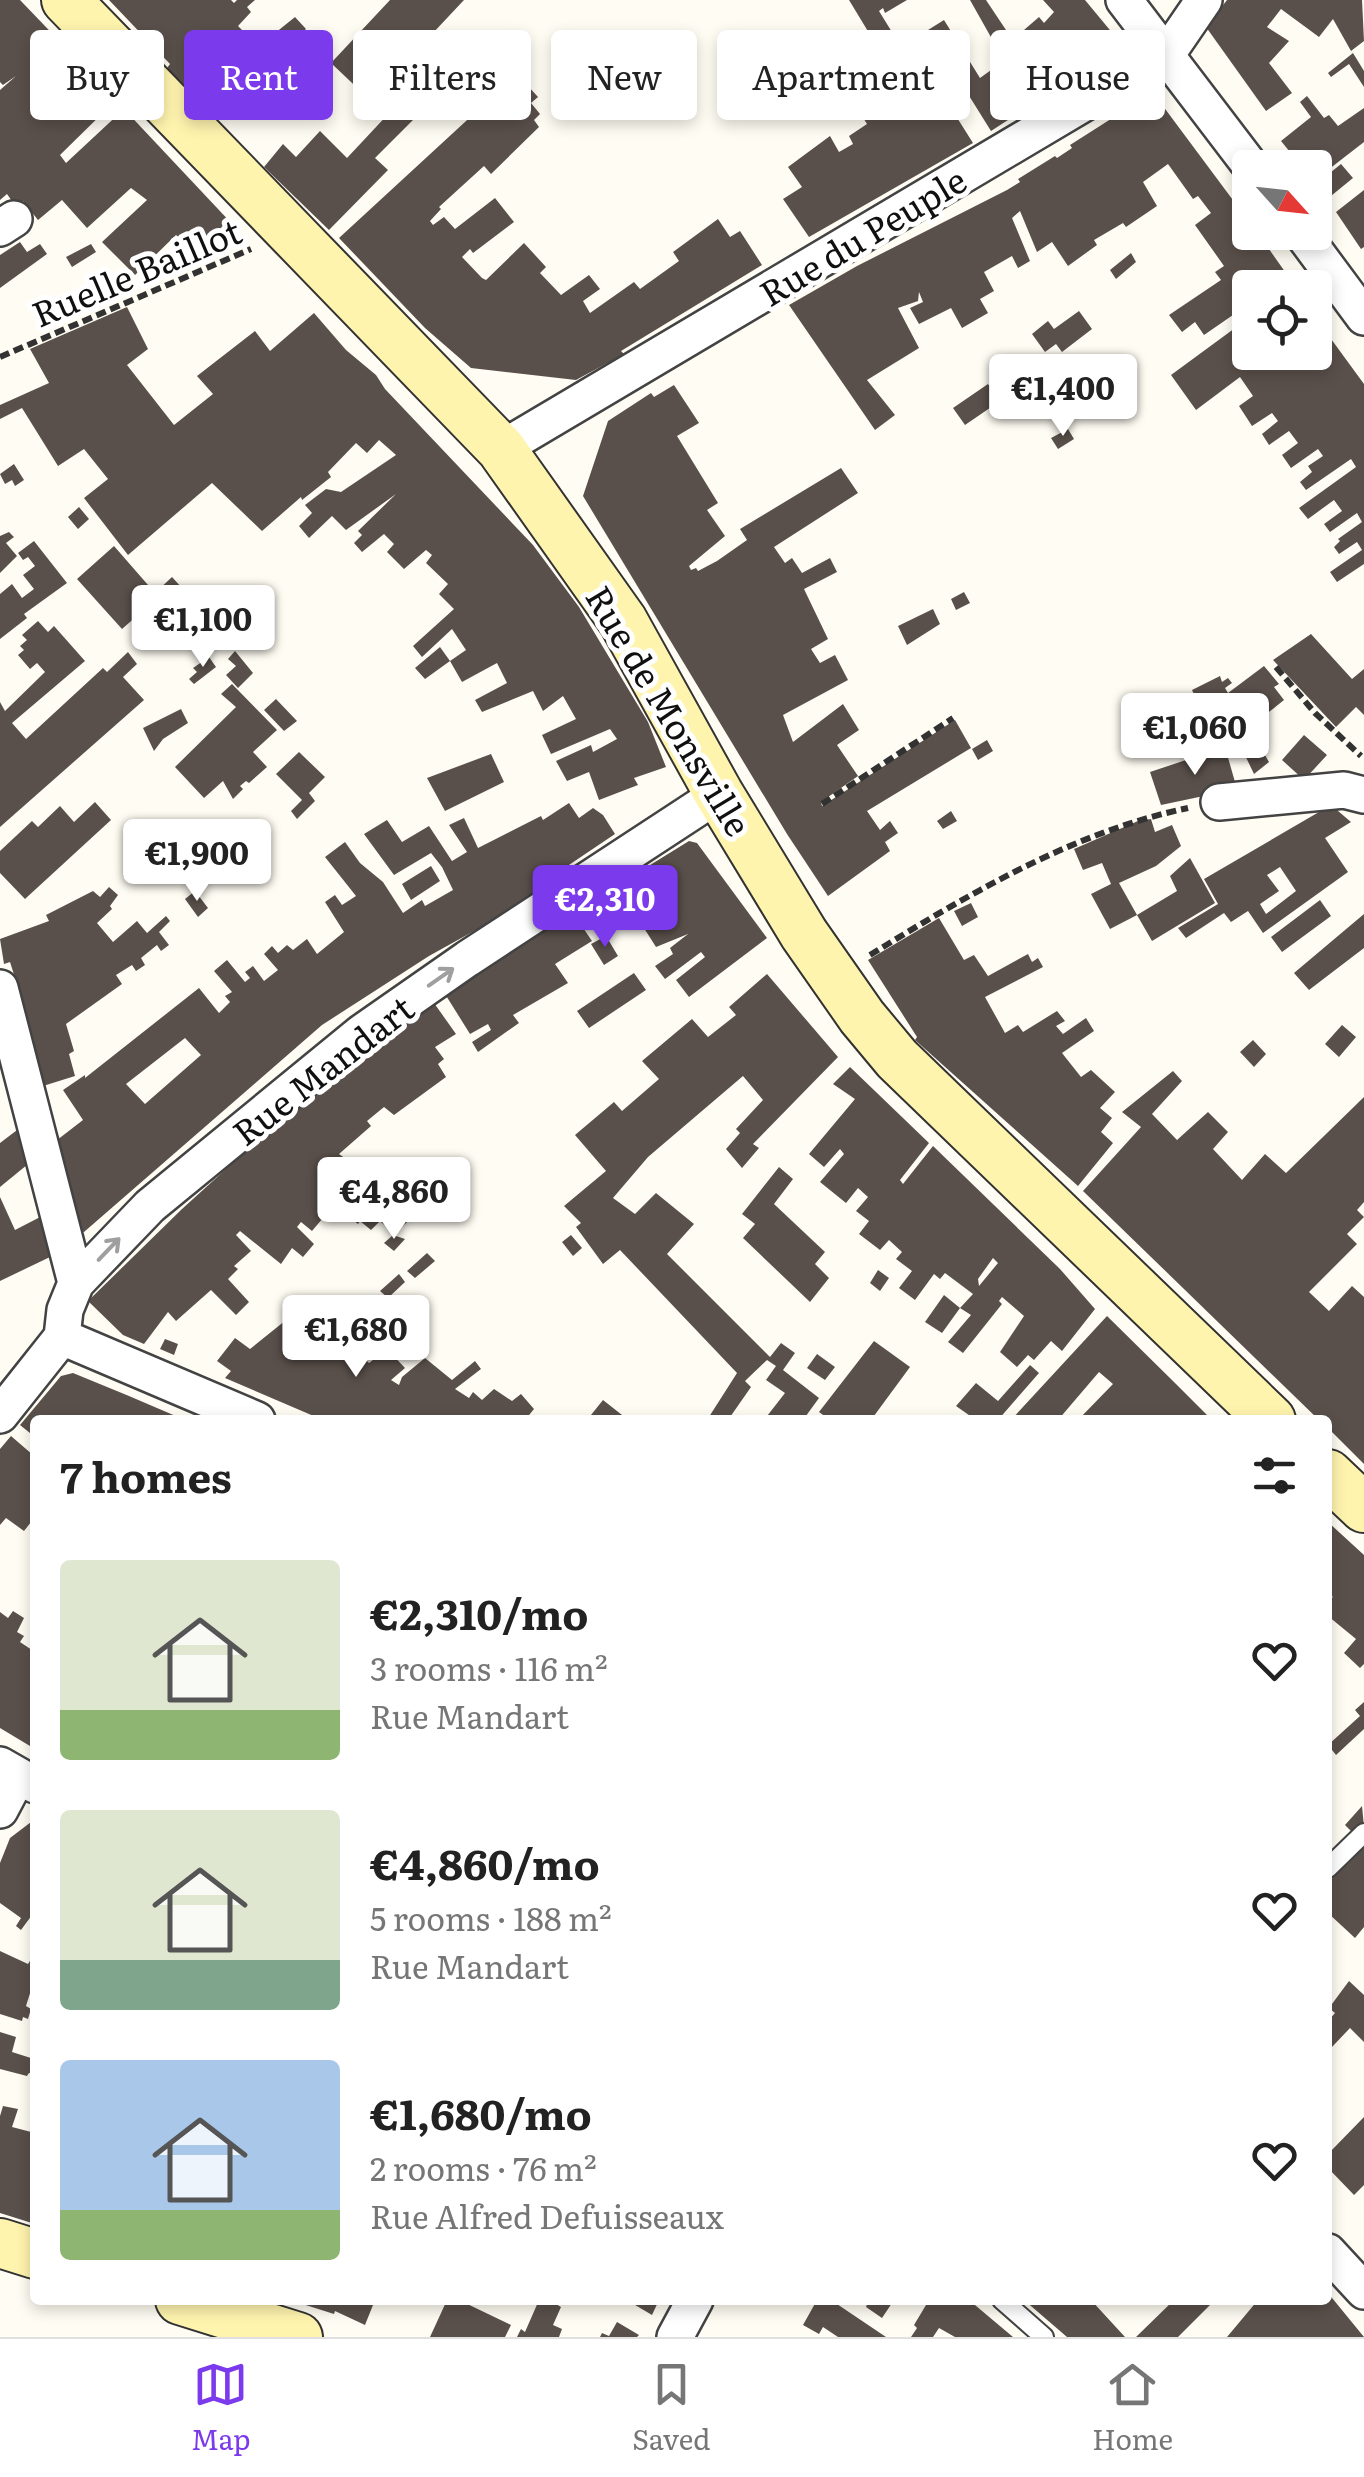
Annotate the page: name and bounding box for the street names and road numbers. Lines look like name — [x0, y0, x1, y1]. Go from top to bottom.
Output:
street label: Rue du Peuple — [749, 153, 975, 317]
street label: Ruelle Baillot — [23, 204, 249, 338]
street label: Rue de Monsville — [575, 575, 765, 845]
street label: Rue Mandart — [220, 982, 424, 1156]

